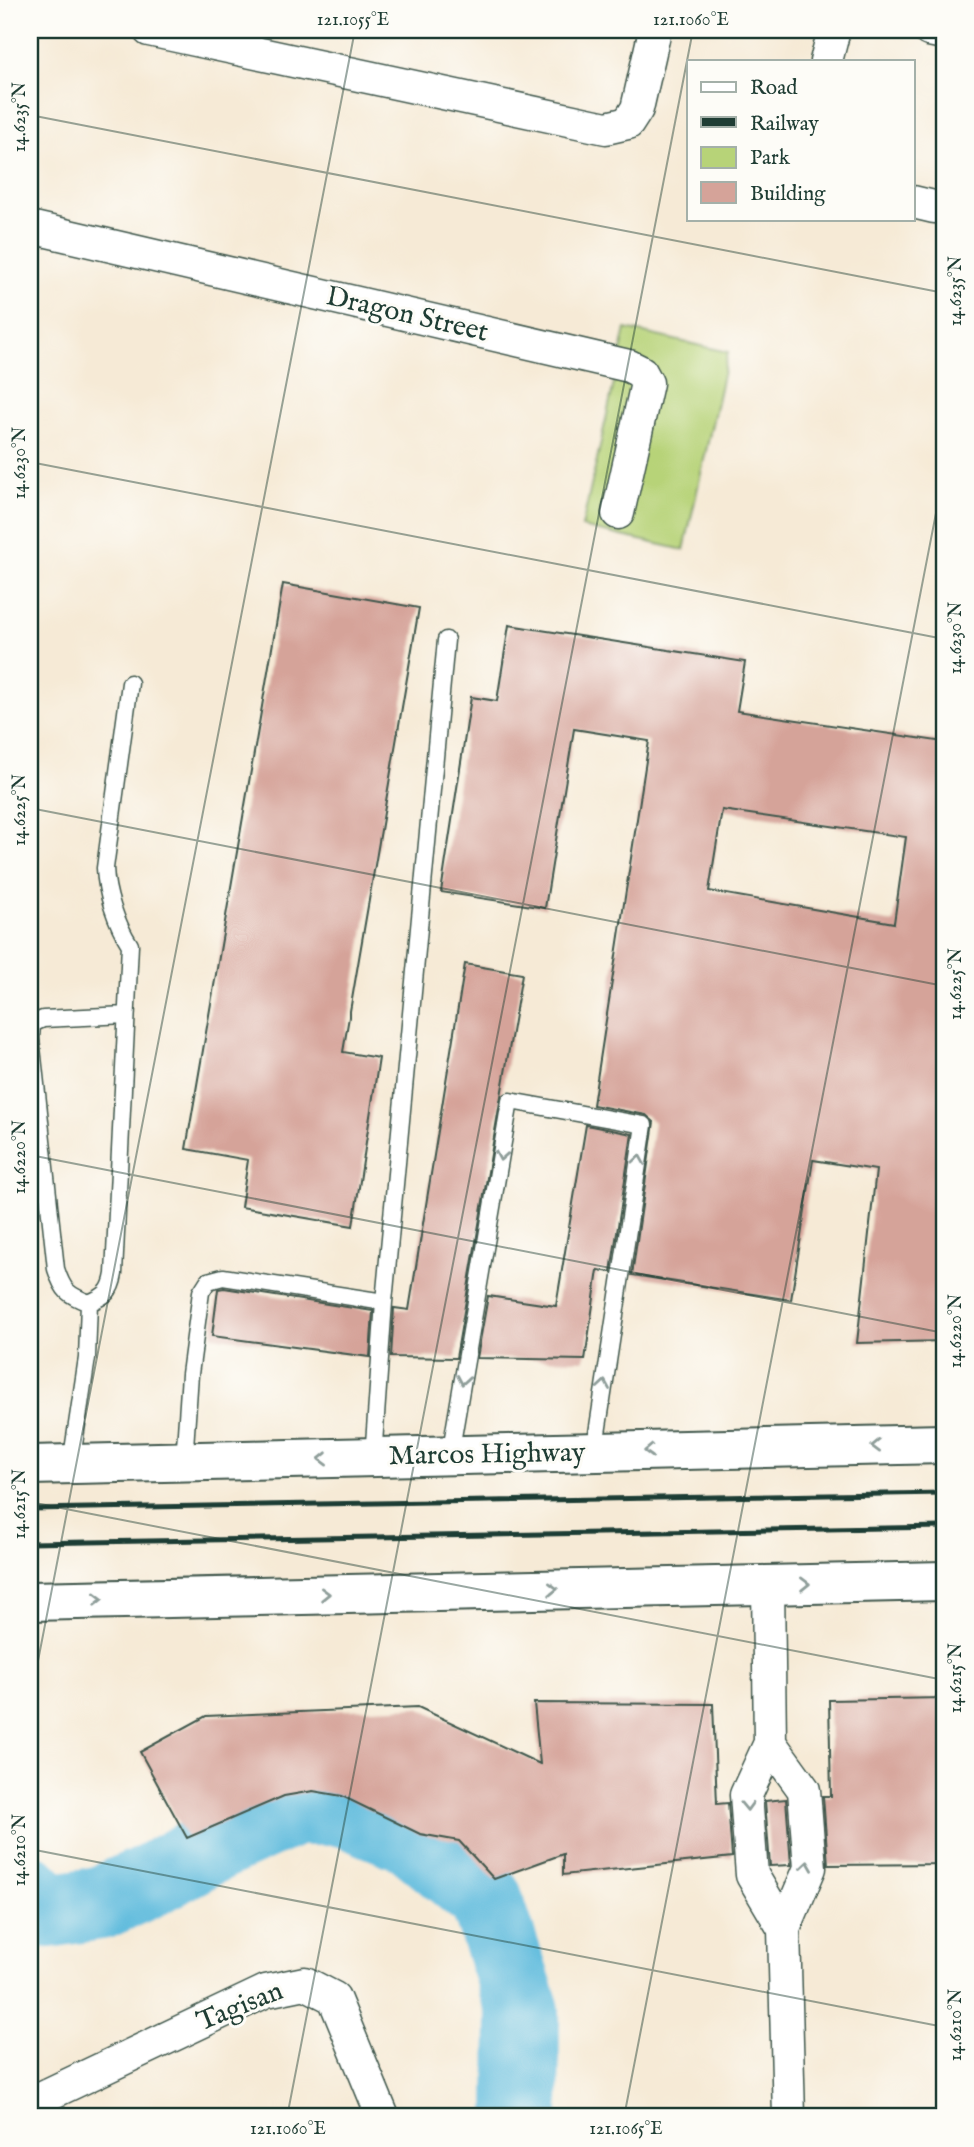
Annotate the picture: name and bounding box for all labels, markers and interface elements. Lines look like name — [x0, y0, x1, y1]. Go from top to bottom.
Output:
text: 121.1055°E — [317, 9, 389, 32]
text: 121.1060°E — [653, 9, 729, 32]
legend — [687, 60, 914, 220]
text: Road — [750, 75, 798, 102]
text: 14.6235°N — [9, 81, 32, 152]
text: Railway — [750, 111, 820, 138]
text: Park — [750, 145, 791, 172]
text: Building — [750, 181, 826, 208]
text: 14.6235°N — [945, 255, 968, 326]
street label: Dragon Street — [322, 279, 492, 351]
text: 14.6230°N — [9, 426, 32, 499]
text: 14.6230°N — [945, 601, 968, 674]
text: 14.6225°N — [9, 774, 32, 846]
text: 14.6225°N — [945, 948, 968, 1020]
text: 14.6220°N — [9, 1119, 32, 1194]
one-way arrow — [494, 1150, 509, 1161]
one-way arrow — [631, 1155, 646, 1166]
text: 14.6220°N — [945, 1293, 968, 1368]
one-way arrow — [456, 1374, 471, 1386]
one-way arrow — [596, 1379, 611, 1391]
street label: Marcos Highway — [388, 1436, 586, 1474]
one-way arrow — [870, 1438, 881, 1454]
one-way arrow — [643, 1444, 654, 1459]
one-way arrow — [317, 1451, 328, 1467]
text: 14.6215°N — [9, 1468, 32, 1539]
one-way arrow — [800, 1576, 811, 1591]
one-way arrow — [548, 1581, 559, 1597]
one-way arrow — [321, 1586, 331, 1602]
one-way arrow — [93, 1591, 104, 1607]
text: 14.6215°N — [945, 1642, 968, 1713]
one-way arrow — [740, 1801, 755, 1812]
text: 14.6210°N — [9, 1813, 32, 1886]
one-way arrow — [800, 1860, 815, 1872]
street label: Tagisan — [192, 1974, 288, 2040]
text: 14.6210°N — [945, 1988, 968, 2061]
text: 121.1060°E — [250, 2118, 326, 2141]
text: 121.1065°E — [589, 2118, 663, 2141]

